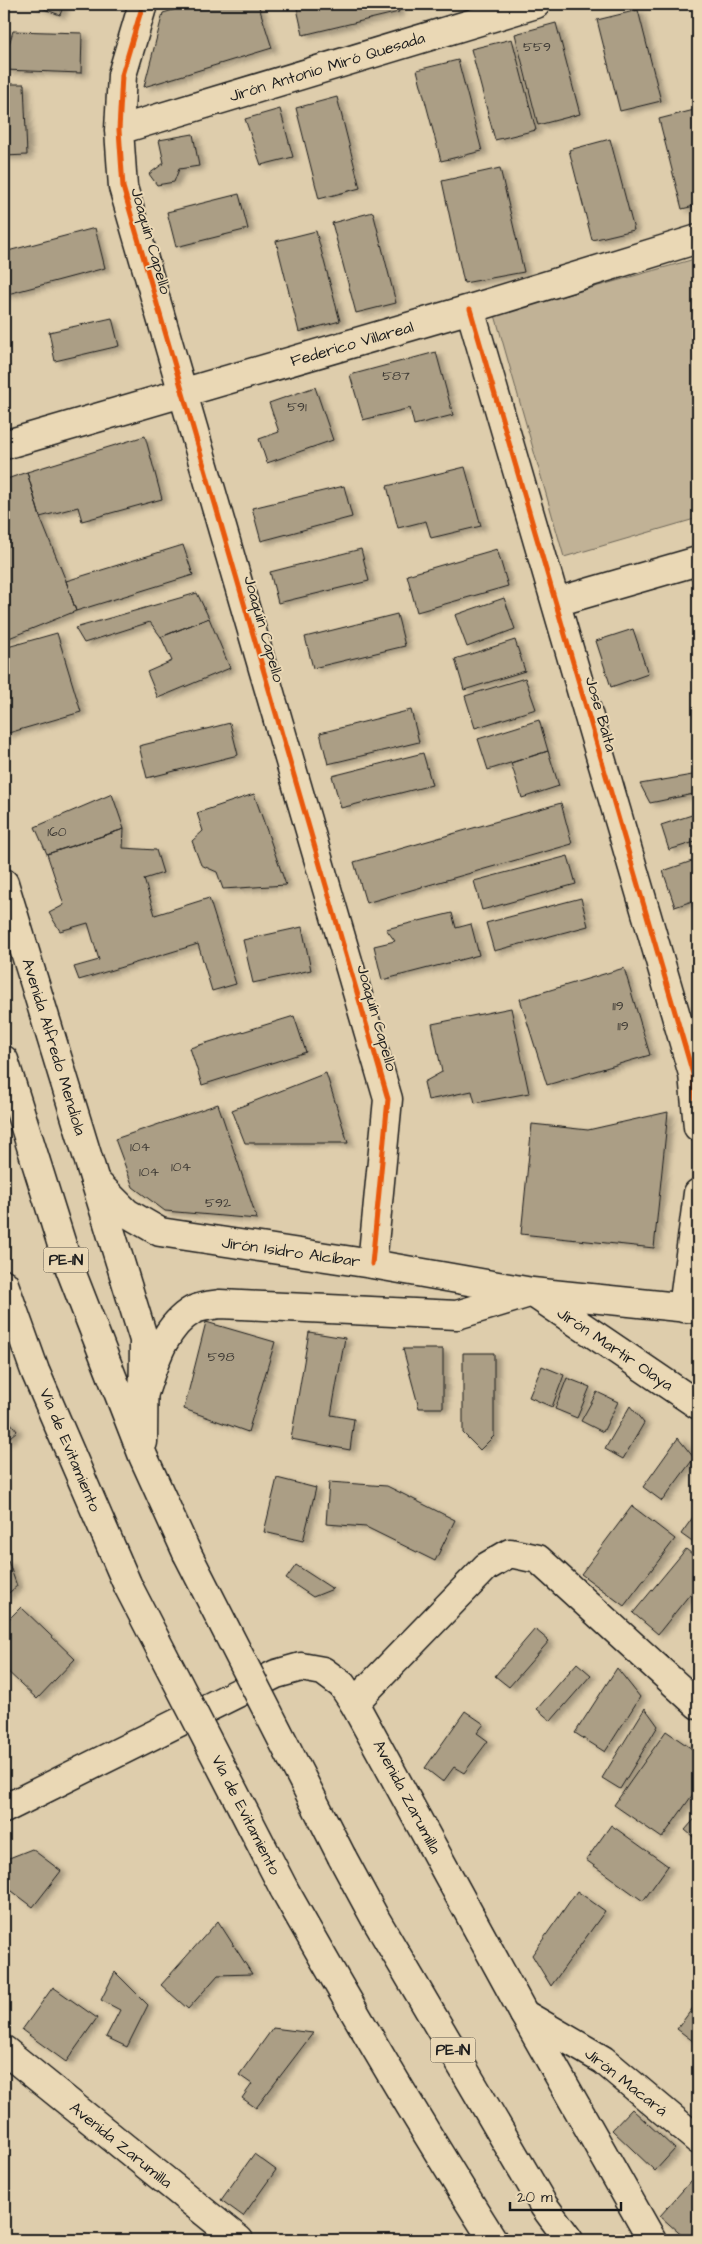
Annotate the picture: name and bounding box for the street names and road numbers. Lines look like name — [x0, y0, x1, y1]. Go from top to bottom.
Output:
street label: Jirón Antonio Miró Quesada — [227, 27, 427, 107]
street label: Joaquín Capello — [125, 185, 177, 297]
street label: Federico Villareal — [288, 316, 416, 372]
street label: Joaquín Capello — [238, 573, 290, 685]
street label: Jose Balta — [580, 674, 622, 754]
street label: Avenida Alfredo Mendiola — [17, 956, 91, 1138]
street label: Joaquín Capello — [351, 962, 403, 1074]
street label: Jirón Isidro Alcíbar — [220, 1231, 362, 1273]
road number: PE-1N — [44, 1248, 88, 1272]
street label: Jirón Martir Olaya — [552, 1302, 677, 1397]
street label: Vía de Evitamiento — [34, 1385, 106, 1515]
street label: Avenida Zarumilla — [368, 1736, 446, 1858]
street label: Vía de Evitamiento — [206, 1751, 286, 1879]
road number: PE-1N — [430, 2038, 476, 2062]
street label: Jirón Macará — [580, 2043, 672, 2121]
street label: Avenida Zarumilla — [65, 2097, 177, 2193]

